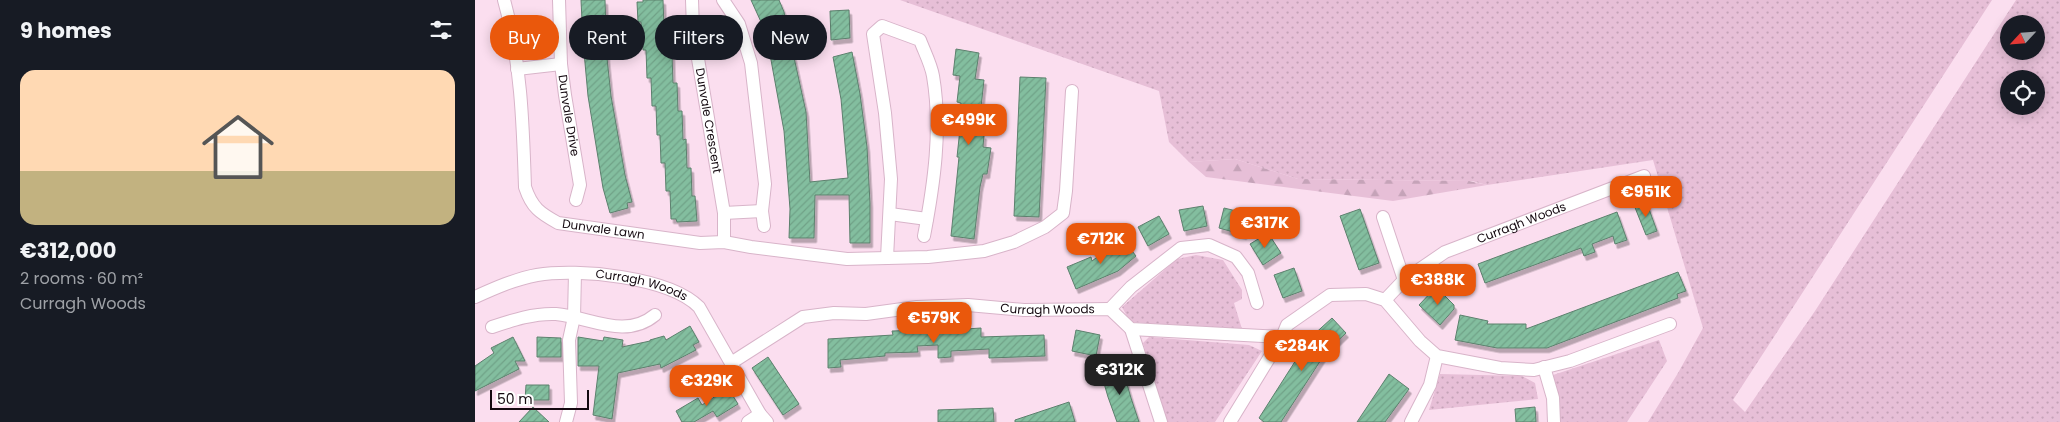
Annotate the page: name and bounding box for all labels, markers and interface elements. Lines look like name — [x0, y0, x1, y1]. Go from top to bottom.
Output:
chip: Buy — [490, 15, 559, 60]
chip: Rent — [569, 15, 645, 60]
chip: Filters — [655, 15, 743, 60]
chip: New — [753, 15, 827, 60]
north arrow — [2000, 15, 2045, 60]
map controls — [2000, 15, 2045, 115]
text: 9 homes — [20, 16, 112, 45]
icon: filters — [427, 16, 455, 44]
street label: Dunvale Crescent — [692, 67, 726, 175]
button: locate — [2000, 70, 2045, 115]
street label: Dunvale Drive — [554, 74, 584, 157]
icon: home — [193, 102, 283, 192]
pin: €499K — [934, 104, 1004, 146]
text: €499K — [942, 108, 996, 131]
pin: €951K — [1611, 176, 1681, 218]
text: €951K — [1621, 180, 1671, 203]
street label: Curragh Woods — [1474, 198, 1568, 247]
pin: €317K — [1230, 206, 1300, 249]
text: €317K — [1241, 211, 1289, 234]
street label: Dunvale Lawn — [561, 215, 646, 243]
pin: €712K — [1066, 222, 1136, 265]
text: €712K — [1077, 227, 1125, 250]
text: €312,000 — [20, 236, 116, 265]
pin: €388K — [1403, 264, 1473, 306]
street label: Curragh Woods — [595, 265, 691, 305]
text: 2 rooms · 60 m² — [20, 267, 143, 290]
text: €388K — [1411, 268, 1465, 291]
text: Curragh Woods — [20, 292, 146, 315]
street label: Curragh Woods — [1000, 299, 1095, 318]
pin: €579K — [899, 302, 969, 344]
text: €579K — [908, 306, 960, 329]
pin: €284K — [1267, 330, 1337, 372]
text: €284K — [1275, 334, 1329, 357]
pin: €312K — [1085, 354, 1155, 396]
text: €312K — [1096, 358, 1144, 381]
pin: €329K — [672, 364, 742, 407]
text: €329K — [681, 369, 733, 392]
scale bar — [490, 387, 589, 410]
text: 50 m — [497, 389, 533, 409]

